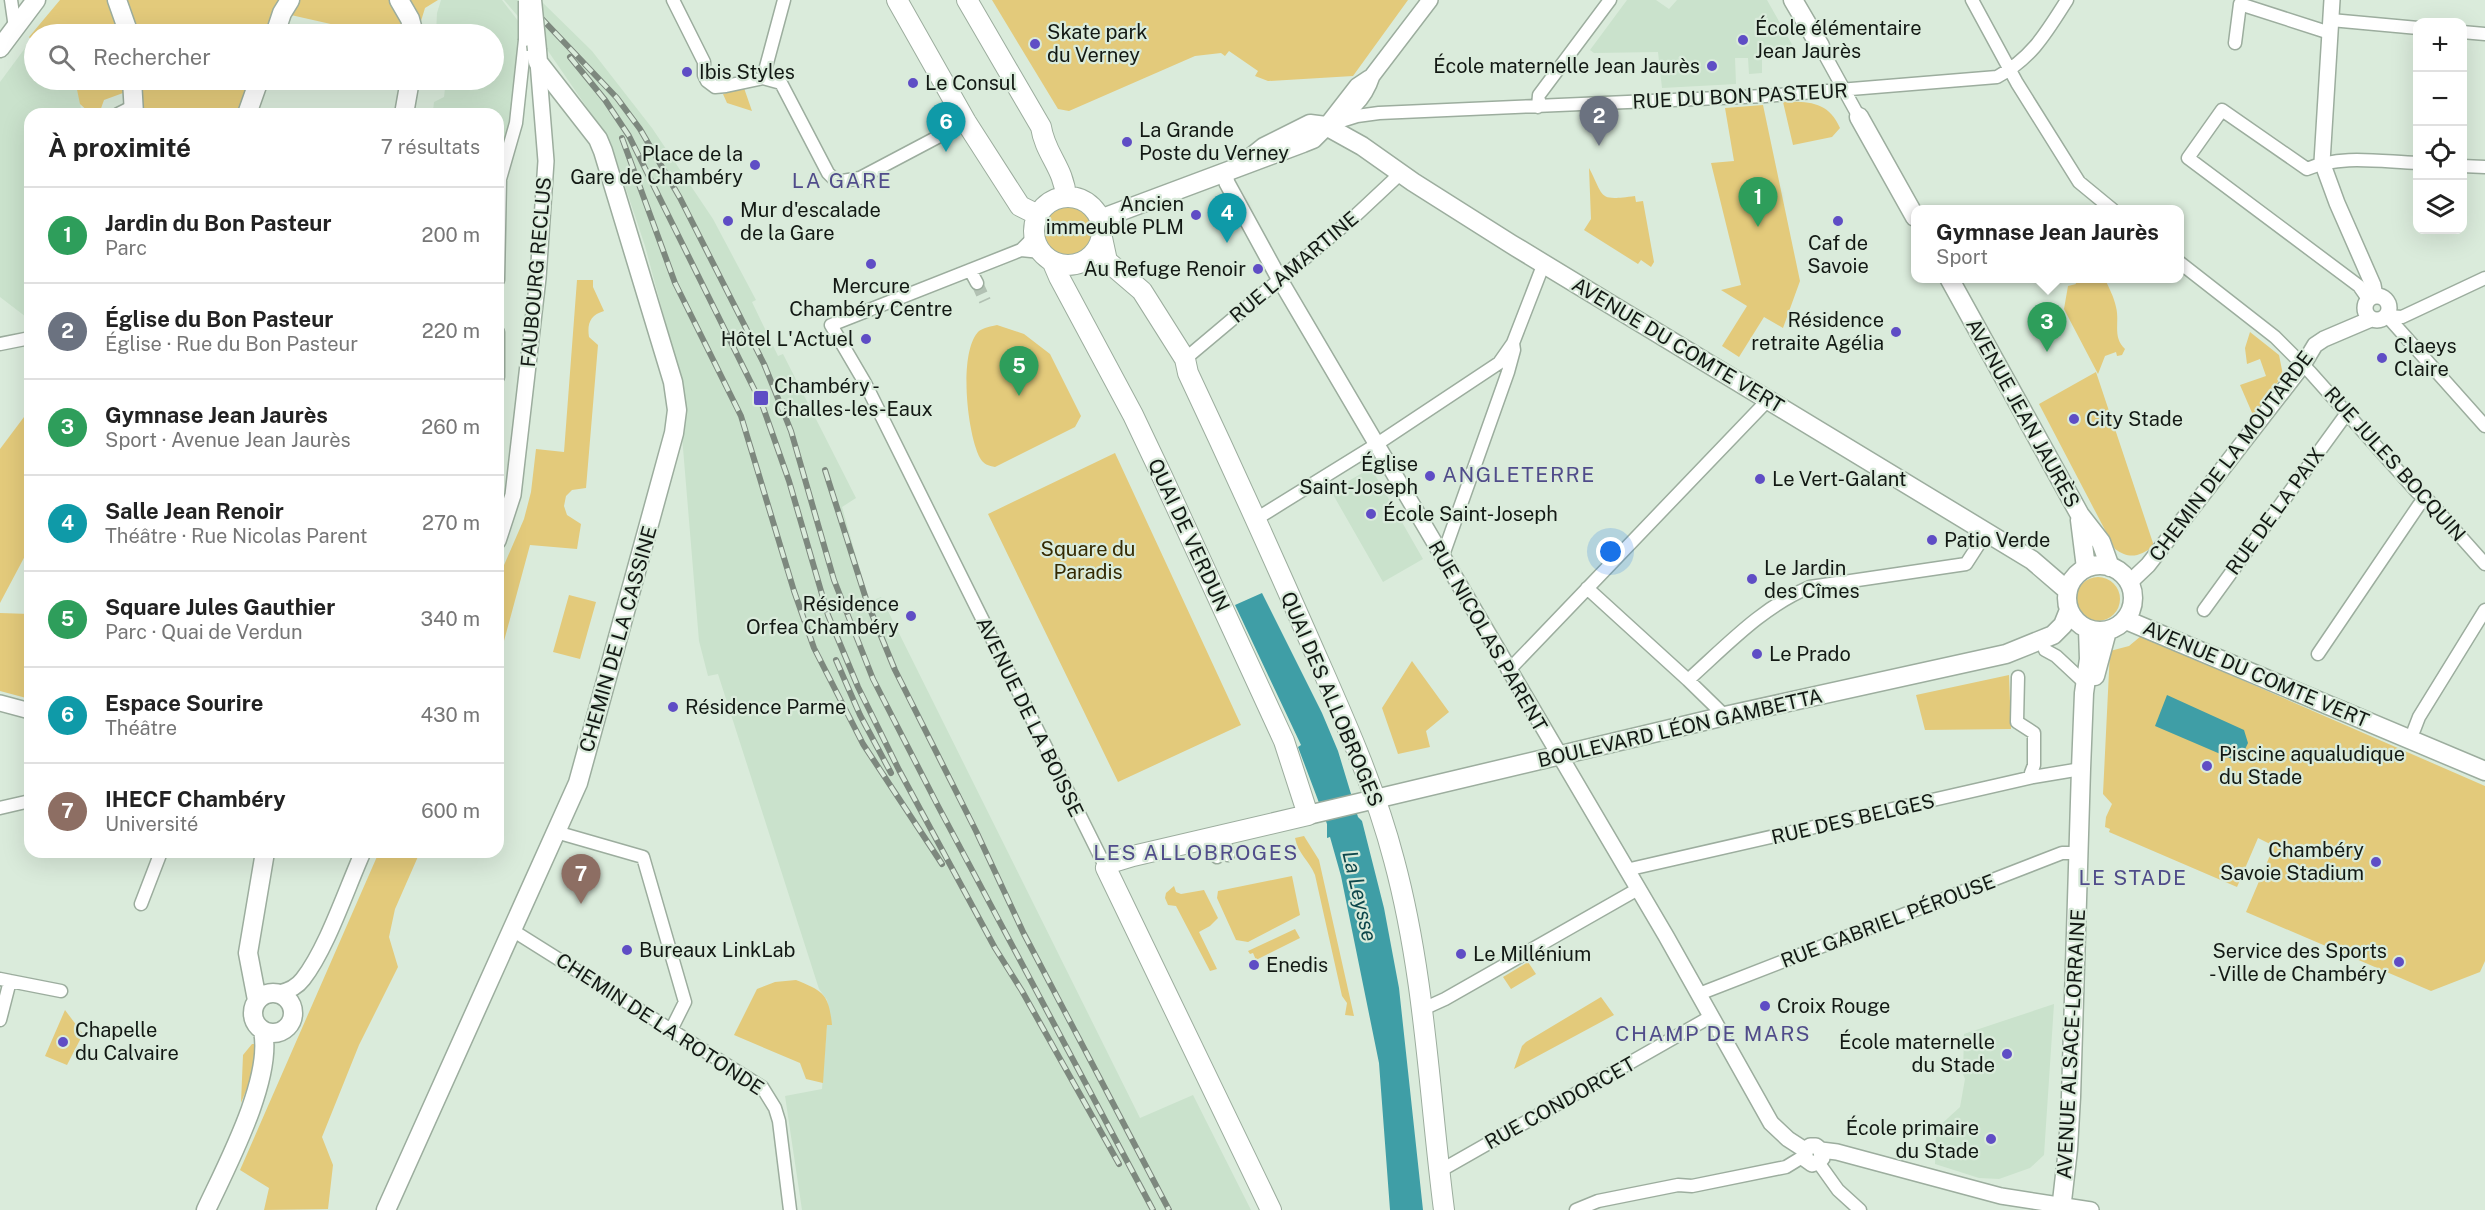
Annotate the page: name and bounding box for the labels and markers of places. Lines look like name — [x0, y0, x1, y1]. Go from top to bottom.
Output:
place label: École élémentaire Jean Jaurès — [1755, 15, 1922, 63]
place label: Skate park du Verney — [1047, 20, 1147, 67]
marker: École élémentaire Jean Jaurès — [1736, 33, 1750, 47]
marker: Skate park du Verney — [1028, 37, 1042, 51]
place label: École maternelle Jean Jaurès — [1433, 53, 1700, 78]
marker: École maternelle Jean Jaurès — [1705, 59, 1719, 73]
place label: Ibis Styles — [699, 60, 795, 84]
marker: Ibis Styles — [680, 65, 694, 79]
place label: Le Consul — [925, 71, 1017, 95]
marker: Le Consul — [906, 76, 920, 90]
pin: 2 — [1580, 96, 1618, 146]
pin: 6 — [926, 102, 966, 152]
place label: La Grande Poste du Verney — [1139, 118, 1289, 165]
marker: La Grande Poste du Verney — [1120, 135, 1134, 149]
place label: Place de la Gare de Chambéry — [570, 142, 743, 189]
marker: Place de la Gare de Chambéry — [748, 158, 762, 172]
pin: 1 — [1738, 178, 1778, 227]
place label: Ancien immeuble PLM — [1046, 192, 1184, 239]
pin: 4 — [1208, 194, 1246, 243]
place label: Mur d'escalade de la Gare — [740, 198, 881, 245]
marker: Ancien immeuble PLM — [1189, 208, 1203, 222]
marker: Mur d'escalade de la Gare — [721, 214, 735, 228]
marker: Caf de Savoie — [1831, 214, 1845, 228]
place label: Caf de Savoie — [1807, 231, 1869, 278]
marker: Mercure Chambéry Centre — [864, 257, 878, 271]
place label: Au Refuge Renoir — [1083, 257, 1246, 281]
marker: Au Refuge Renoir — [1251, 262, 1265, 276]
place label: Mercure Chambéry Centre — [789, 274, 953, 321]
pin: 3 — [2028, 302, 2066, 352]
place label: Résidence retraite Agélia — [1751, 308, 1884, 355]
marker: Résidence retraite Agélia — [1889, 325, 1903, 339]
place label: Hôtel L'Actuel — [721, 327, 854, 351]
marker: Hôtel L'Actuel — [859, 332, 873, 346]
place label: Claeys Claire — [2394, 334, 2457, 381]
pin: 5 — [1000, 346, 1038, 396]
marker: Claeys Claire — [2375, 351, 2389, 365]
place label: Chambéry - Challes-les-Eaux — [774, 374, 933, 421]
marker: Chambéry - Challes-les-Eaux — [752, 389, 770, 407]
place label: City Stade — [2086, 407, 2183, 431]
marker: City Stade — [2067, 412, 2081, 426]
place label: Église Saint-Joseph — [1299, 451, 1418, 499]
place label: Le Vert-Galant — [1772, 467, 1907, 491]
marker: Église Saint-Joseph — [1423, 469, 1437, 483]
marker: Le Vert-Galant — [1753, 472, 1767, 486]
place label: École Saint-Joseph — [1383, 501, 1558, 526]
marker: École Saint-Joseph — [1364, 507, 1378, 521]
place label: Patio Verde — [1944, 528, 2050, 552]
marker: Patio Verde — [1925, 533, 1939, 547]
place label: Le Jardin des Cîmes — [1764, 556, 1860, 603]
marker: Le Jardin des Cîmes — [1745, 572, 1759, 586]
place label: Résidence Orfea Chambéry — [746, 592, 899, 639]
marker: Résidence Orfea Chambéry — [904, 609, 918, 623]
place label: Le Prado — [1769, 642, 1851, 666]
marker: Le Prado — [1750, 647, 1764, 661]
place label: Résidence Parme — [685, 695, 846, 719]
marker: Résidence Parme — [666, 700, 680, 714]
place label: Piscine aqualudique du Stade — [2219, 742, 2405, 789]
marker: Piscine aqualudique du Stade — [2200, 759, 2214, 773]
place label: Chambéry Savoie Stadium — [2220, 838, 2364, 885]
pin: 7 — [562, 854, 600, 904]
marker: Chambéry Savoie Stadium — [2369, 855, 2383, 869]
place label: Bureaux LinkLab — [639, 938, 796, 962]
place label: Service des Sports - Ville de Chambéry — [2209, 939, 2387, 986]
place label: Le Millénium — [1473, 942, 1591, 966]
marker: Bureaux LinkLab — [620, 943, 634, 957]
marker: Le Millénium — [1454, 947, 1468, 961]
place label: Enedis — [1266, 953, 1328, 977]
marker: Service des Sports - Ville de Chambéry — [2392, 955, 2406, 969]
marker: Enedis — [1247, 958, 1261, 972]
place label: Croix Rouge — [1777, 994, 1890, 1018]
marker: Croix Rouge — [1758, 999, 1772, 1013]
place label: Chapelle du Calvaire — [75, 1018, 179, 1065]
place label: École maternelle du Stade — [1839, 1029, 1995, 1077]
marker: Chapelle du Calvaire — [56, 1035, 70, 1049]
marker: École maternelle du Stade — [2000, 1047, 2014, 1061]
place label: École primaire du Stade — [1846, 1115, 1979, 1163]
marker: École primaire du Stade — [1984, 1132, 1998, 1146]

